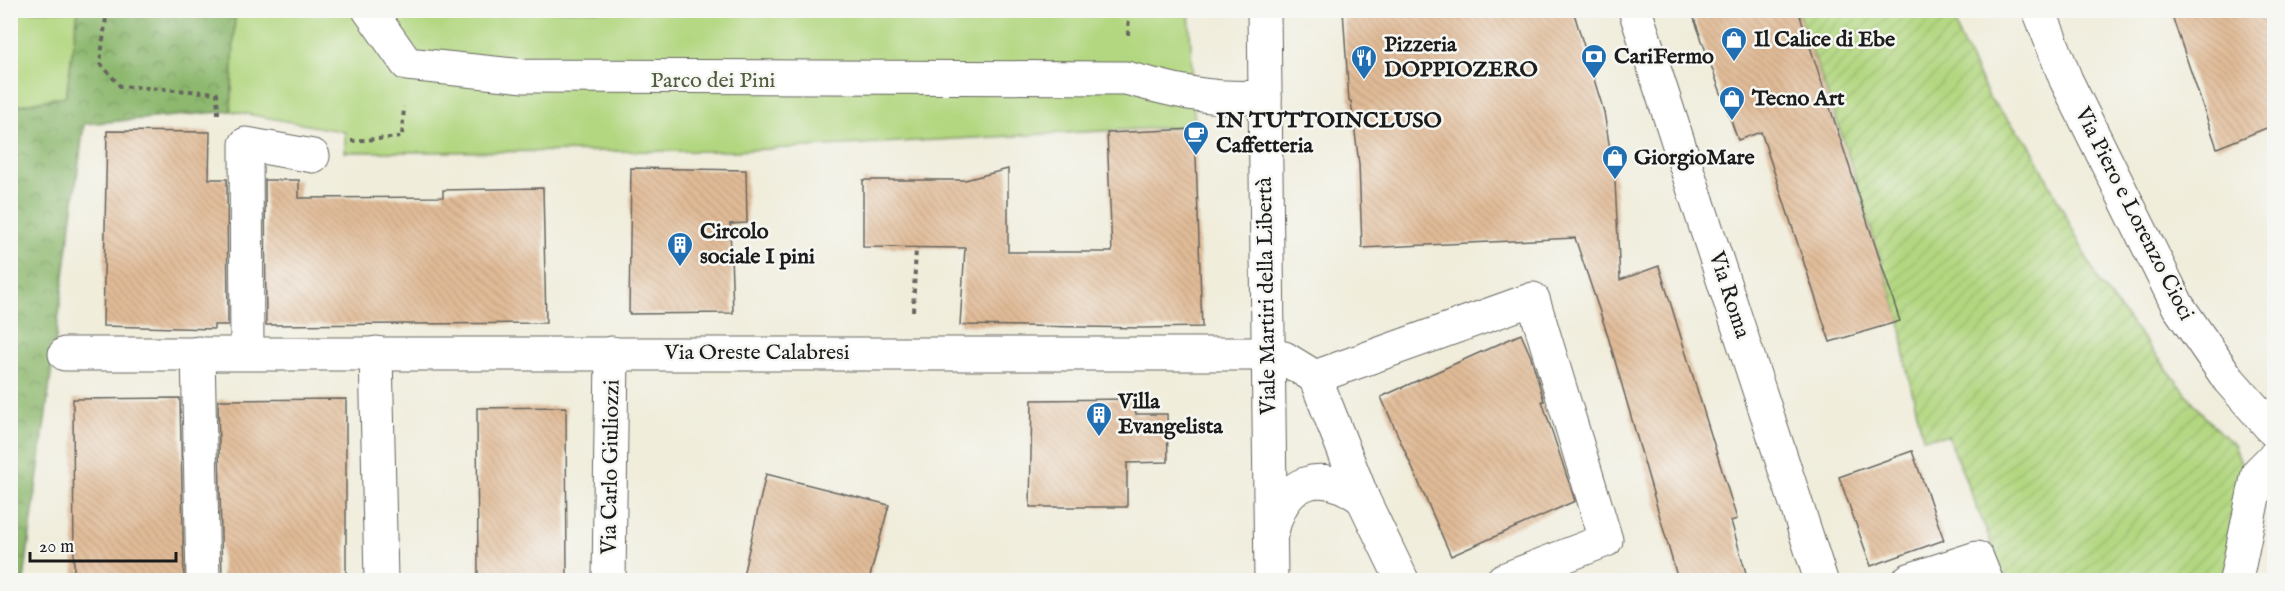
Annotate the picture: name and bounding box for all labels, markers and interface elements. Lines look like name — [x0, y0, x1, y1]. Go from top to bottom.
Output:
shop icon: Il Calice di Ebe — [1719, 25, 1749, 63]
place label: Il Calice di Ebe — [1754, 26, 1895, 54]
place label: Pizzeria DOPPIOZERO — [1384, 31, 1538, 84]
bank icon: CariFermo — [1579, 42, 1609, 80]
restaurant icon: Pizzeria DOPPIOZERO — [1349, 43, 1379, 81]
place label: CariFermo — [1614, 43, 1714, 71]
park label: Parco dei Pini — [651, 67, 776, 95]
shop icon: Tecno Art — [1717, 84, 1747, 122]
place label: Tecno Art — [1751, 85, 1845, 113]
street label: Via Piero e Lorenzo Cioci — [2068, 102, 2200, 326]
place label: IN TUTTOINCLUSO Caffetteria — [1216, 107, 1442, 160]
cafe icon: IN TUTTOINCLUSO Caffetteria — [1181, 119, 1211, 157]
shop icon: GiorgioMare — [1600, 143, 1630, 181]
place label: GiorgioMare — [1634, 144, 1755, 172]
street label: Viale Martiri della Libertà — [1251, 176, 1283, 416]
place label: Circolo sociale I pini — [700, 218, 815, 271]
building icon: Circolo sociale I pini — [665, 230, 695, 268]
street label: Via Roma — [1702, 247, 1756, 342]
street label: Via Oreste Calabresi — [663, 339, 850, 367]
street label: Via Carlo Giuliozzi — [595, 379, 627, 556]
place label: Villa Evangelista — [1117, 388, 1223, 441]
building icon: Villa Evangelista — [1084, 400, 1114, 438]
scale bar — [30, 525, 176, 563]
text: 20 m — [39, 536, 74, 559]

